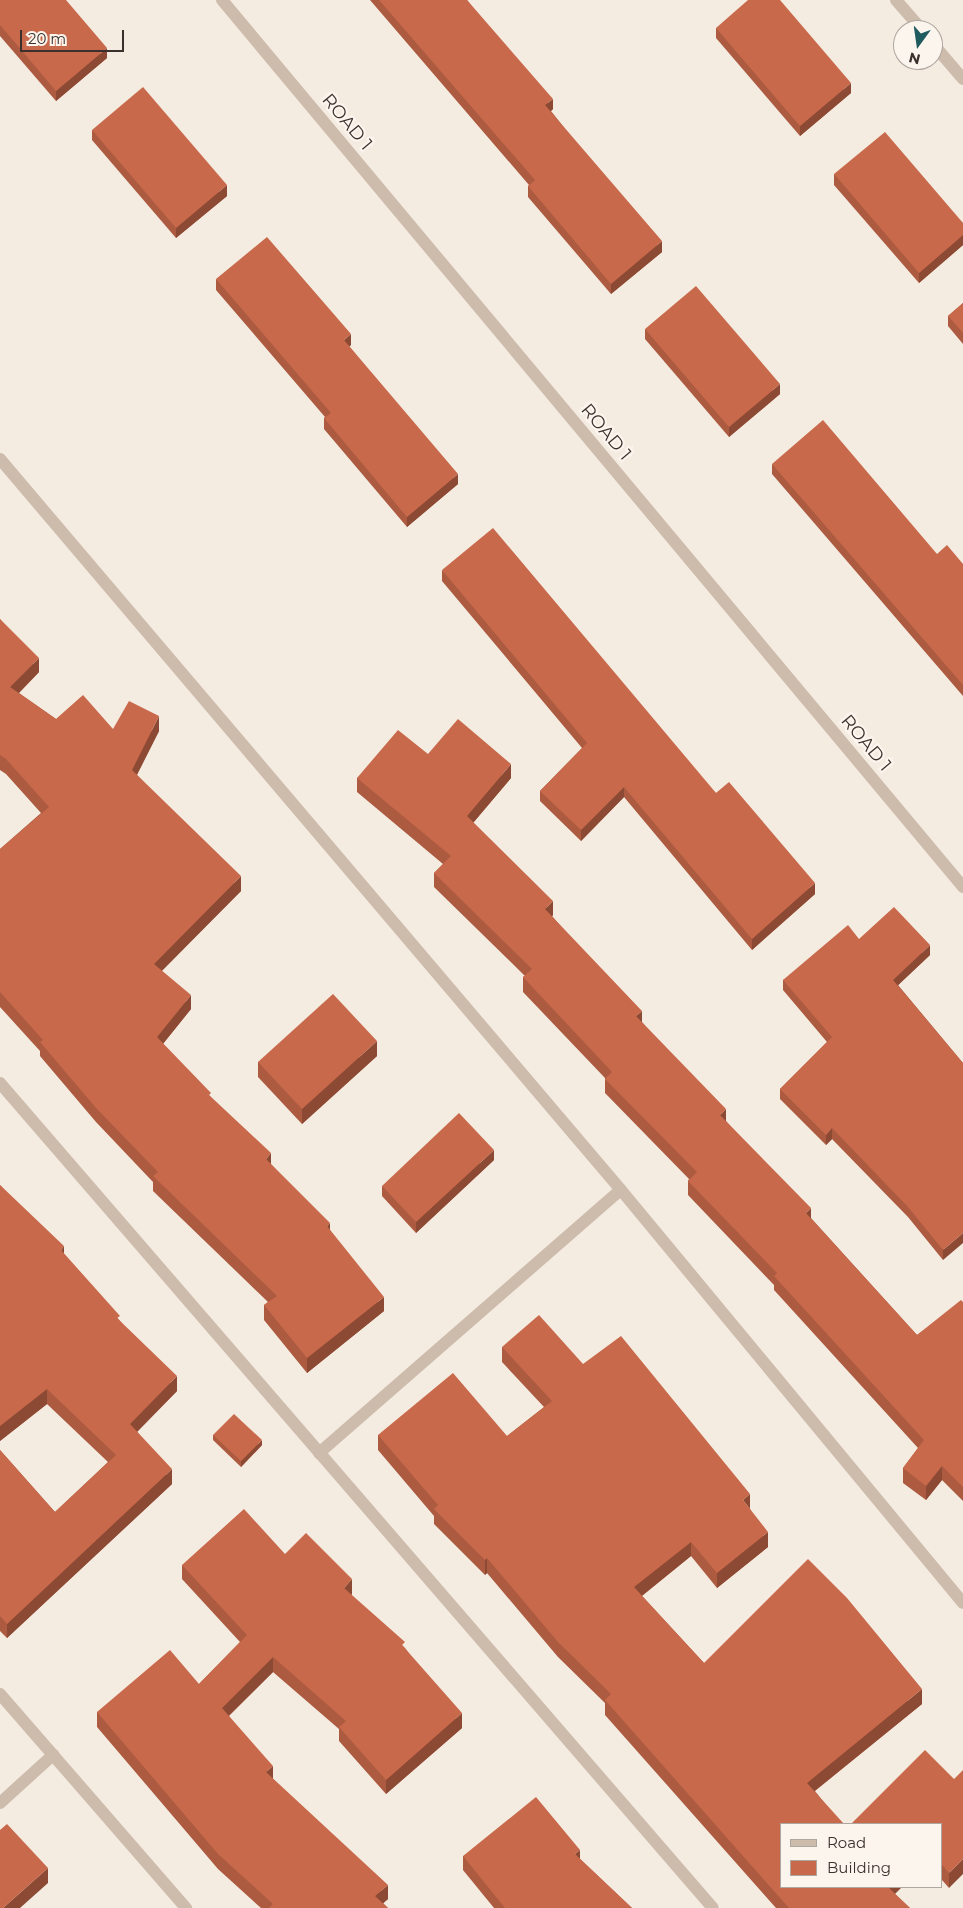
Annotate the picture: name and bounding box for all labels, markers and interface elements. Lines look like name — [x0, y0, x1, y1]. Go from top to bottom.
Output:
scale bar — [22, 20, 126, 52]
north arrow — [893, 20, 943, 70]
text: 20 m — [28, 29, 66, 48]
text: N — [907, 48, 922, 69]
street label: ROAD 1 — [317, 89, 377, 155]
street label: ROAD 1 — [576, 399, 636, 465]
street label: ROAD 1 — [836, 710, 896, 776]
legend — [780, 1823, 943, 1888]
text: Road — [827, 1833, 866, 1852]
text: Building — [827, 1858, 891, 1877]

